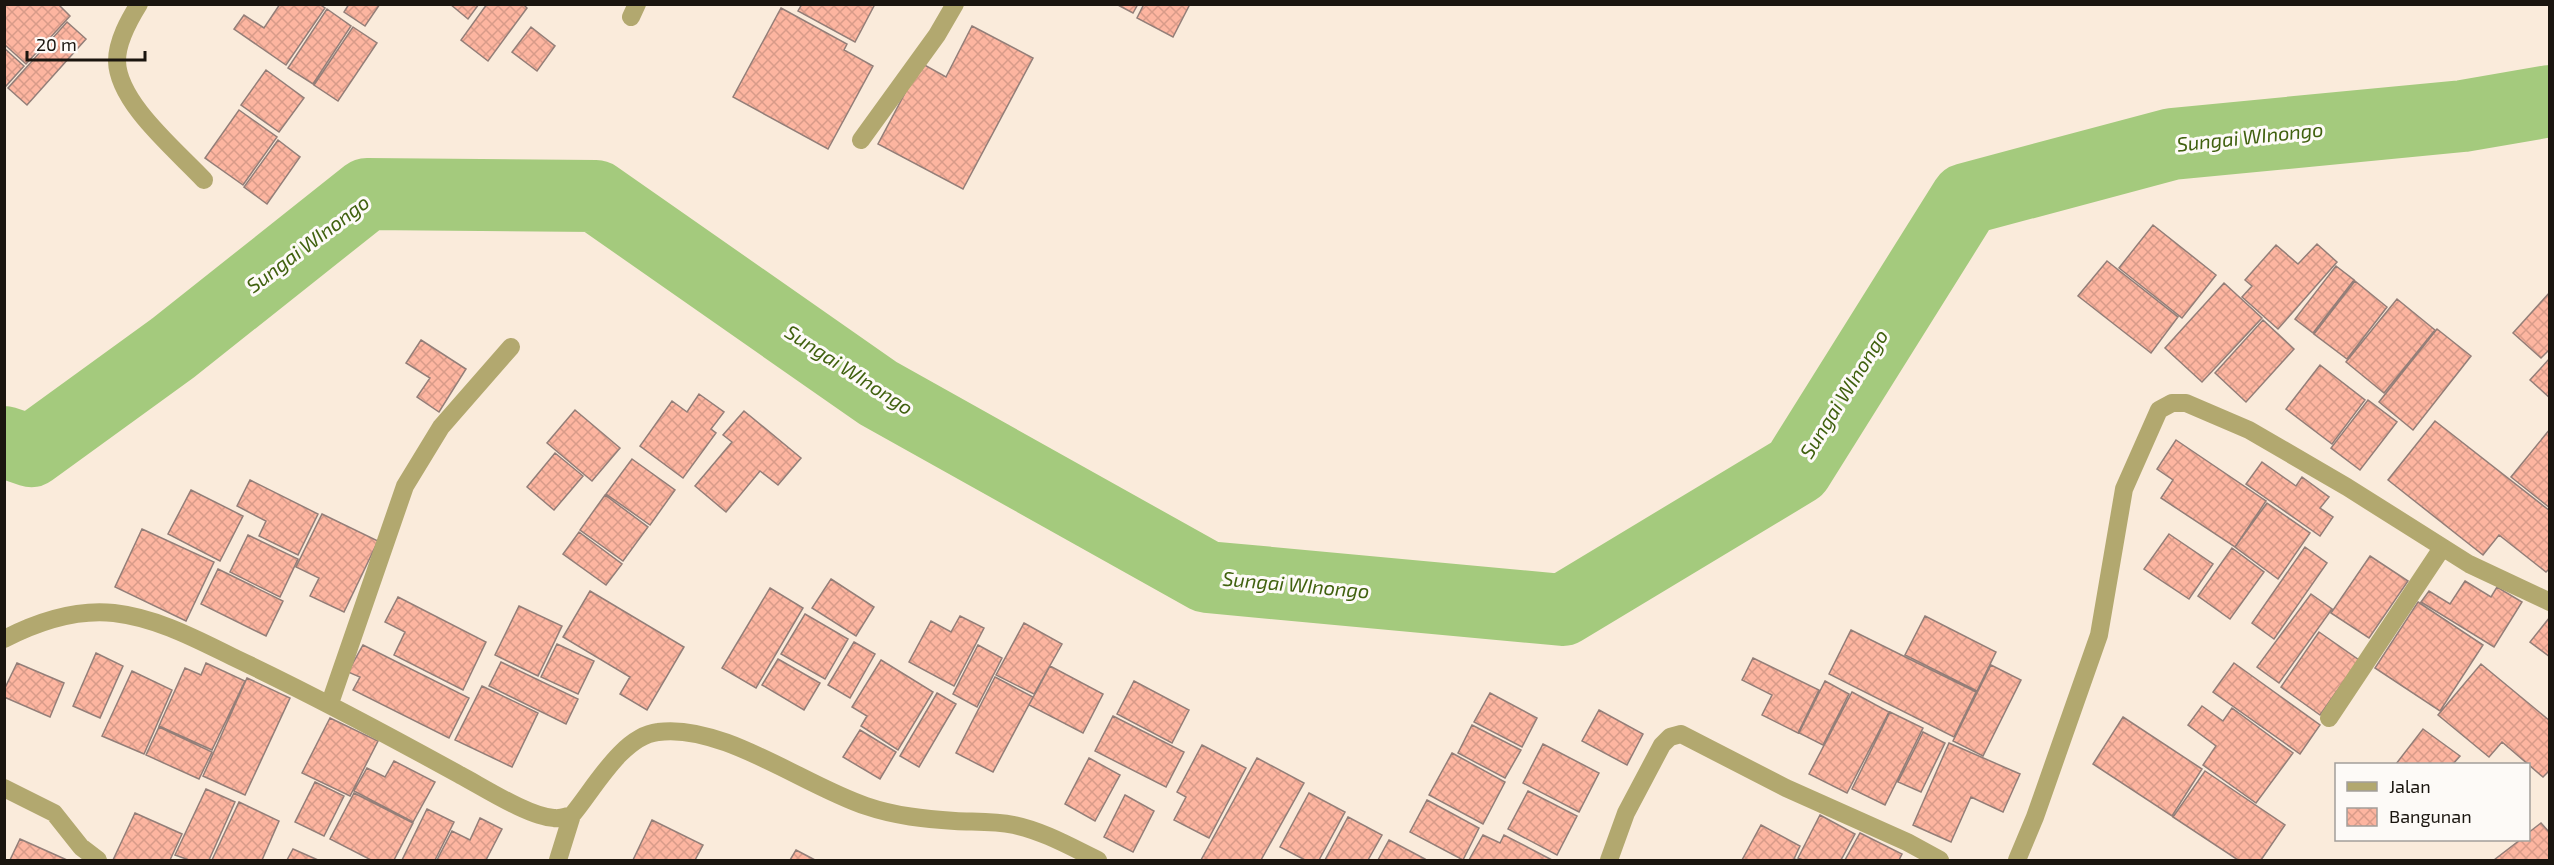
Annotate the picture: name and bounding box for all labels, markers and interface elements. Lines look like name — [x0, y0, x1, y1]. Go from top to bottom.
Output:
scale bar — [27, 24, 146, 62]
text: 20 m — [36, 33, 77, 55]
water label: Sungai WInongo — [2175, 116, 2324, 156]
water label: Sungai WInongo — [241, 189, 373, 297]
water label: Sungai WInongo — [781, 319, 918, 419]
water label: Sungai WInongo — [1794, 325, 1892, 462]
water label: Sungai WInongo — [1222, 566, 1371, 602]
legend — [2335, 763, 2530, 841]
text: Jalan — [2389, 775, 2431, 797]
text: Bangunan — [2389, 805, 2472, 827]

